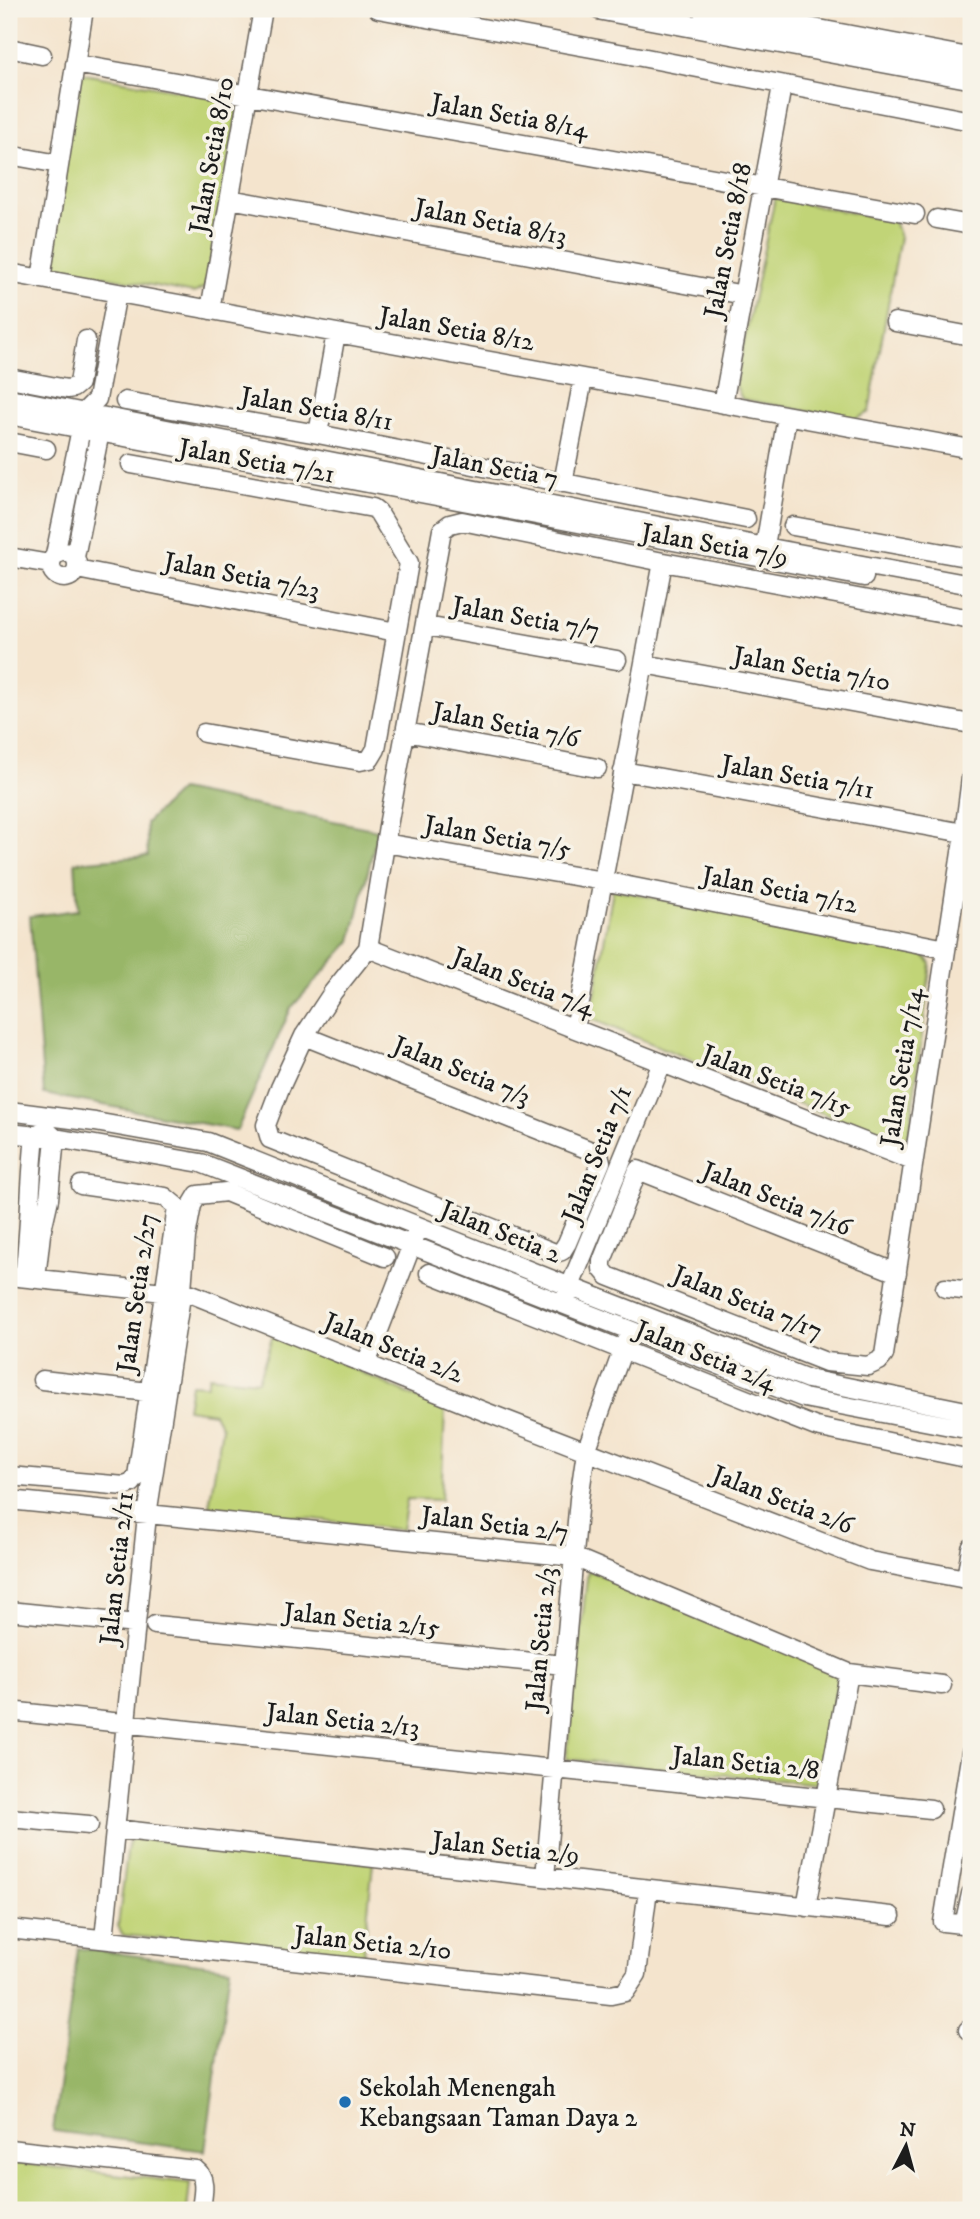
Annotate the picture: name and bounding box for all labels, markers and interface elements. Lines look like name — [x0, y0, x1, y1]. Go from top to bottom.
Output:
street label: Jalan Setia 8/10 — [182, 74, 242, 238]
street label: Jalan Setia 8/14 — [426, 86, 592, 147]
street label: Jalan Setia 8/18 — [697, 160, 760, 323]
street label: Jalan Setia 8/13 — [410, 191, 570, 253]
street label: Jalan Setia 8/12 — [374, 299, 537, 359]
street label: Jalan Setia 8/11 — [236, 379, 395, 439]
street label: Jalan Setia 7/21 — [174, 431, 337, 491]
street label: Jalan Setia 7 — [426, 439, 561, 496]
street label: Jalan Setia 7/9 — [637, 516, 791, 575]
street label: Jalan Setia 7/23 — [159, 545, 322, 608]
street label: Jalan Setia 7/7 — [447, 589, 602, 648]
street label: Jalan Setia 7/10 — [729, 639, 893, 700]
street label: Jalan Setia 7/6 — [427, 695, 583, 756]
street label: Jalan Setia 7/11 — [717, 747, 877, 807]
street label: Jalan Setia 7/5 — [420, 808, 574, 867]
street label: Jalan Setia 7/12 — [697, 859, 861, 922]
street label: Jalan Setia 7/4 — [446, 939, 600, 1025]
street label: Jalan Setia 7/14 — [873, 985, 931, 1151]
street label: Jalan Setia 7/3 — [386, 1028, 535, 1114]
street label: Jalan Setia 7/15 — [695, 1037, 856, 1125]
street label: Jalan Setia 7/1 — [554, 1081, 640, 1230]
street label: Jalan Setia 7/16 — [695, 1154, 857, 1245]
street label: Jalan Setia 2 — [433, 1192, 566, 1272]
street label: Jalan Setia 2/27 — [110, 1211, 165, 1377]
street label: Jalan Setia 7/17 — [666, 1258, 827, 1348]
street label: Jalan Setia 2/2 — [317, 1305, 468, 1391]
street label: Jalan Setia 2/4 — [628, 1312, 782, 1400]
street label: Jalan Setia 2/6 — [705, 1458, 859, 1543]
street label: Jalan Setia 2/11 — [93, 1490, 142, 1648]
street label: Jalan Setia 2/7 — [417, 1499, 571, 1550]
street label: Jalan Setia 2/3 — [519, 1566, 564, 1715]
street label: Jalan Setia 2/15 — [280, 1596, 442, 1645]
street label: Jalan Setia 2/13 — [263, 1696, 421, 1745]
street label: Jalan Setia 2/8 — [669, 1739, 821, 1788]
street label: Jalan Setia 2/9 — [429, 1824, 581, 1873]
street label: Jalan Setia 2/10 — [290, 1919, 453, 1968]
place label: Sekolah Menengah Kebangsaan Taman Daya 2 — [359, 2072, 638, 2135]
marker: Sekolah Menengah Kebangsaan Taman Daya 2 — [337, 2094, 353, 2110]
north arrow — [872, 2110, 942, 2180]
text: N — [899, 2118, 917, 2143]

